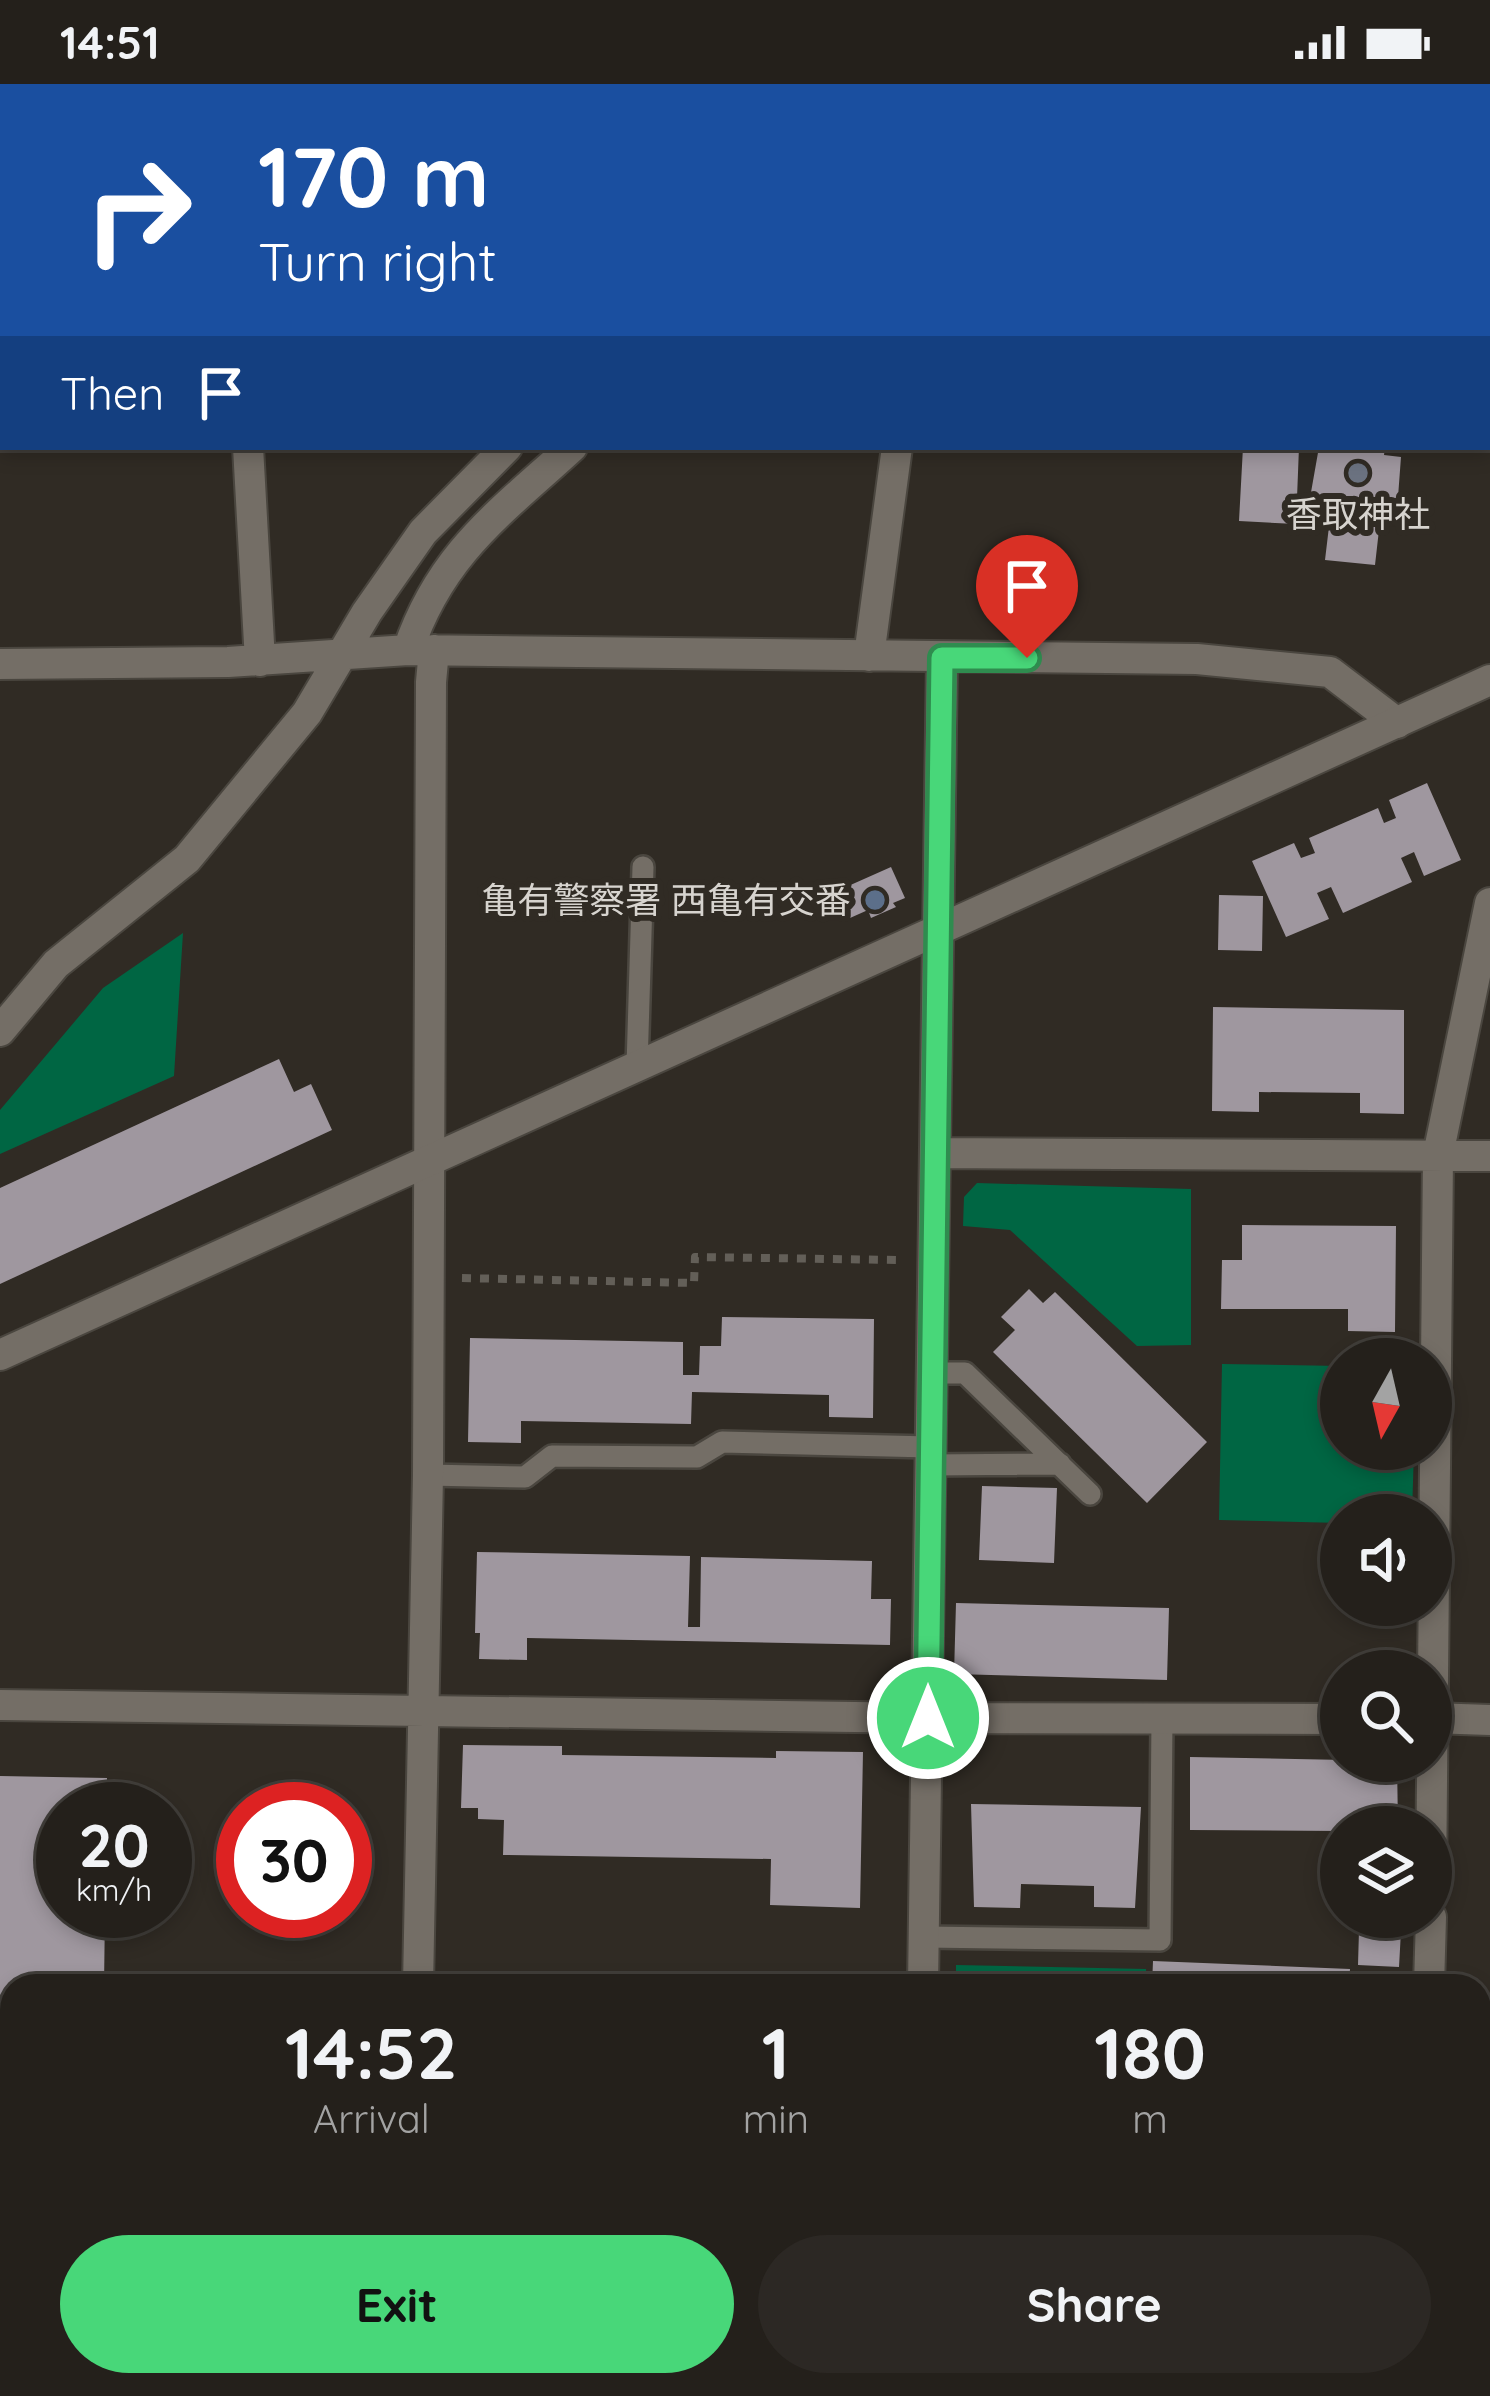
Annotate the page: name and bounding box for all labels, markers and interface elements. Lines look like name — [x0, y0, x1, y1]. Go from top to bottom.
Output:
text: 14:51 — [60, 14, 160, 70]
text: 170 m — [258, 123, 489, 228]
icon: right — [60, 132, 216, 288]
text: Turn right — [258, 227, 497, 295]
icon: arrive — [188, 360, 254, 426]
text: Then — [60, 365, 164, 421]
marker: 香取神社 — [1345, 460, 1371, 486]
place label: 香取神社 — [1286, 491, 1430, 536]
pin — [976, 535, 1078, 658]
icon: arrive — [994, 553, 1060, 619]
place label: 亀有警察署 西亀有交番 — [481, 877, 851, 922]
marker: 亀有警察署 西亀有交番 — [862, 887, 888, 913]
north arrow — [1320, 1338, 1452, 1470]
map controls — [1320, 1338, 1452, 1938]
button: sound — [1320, 1494, 1452, 1626]
button: search — [1320, 1650, 1452, 1782]
position arrow — [865, 1655, 991, 1781]
speed limit sign: 30 — [216, 1782, 372, 1938]
button: layers — [1320, 1806, 1452, 1938]
text: 20 — [79, 1807, 149, 1882]
text: km/h — [76, 1871, 152, 1909]
text: 14:52 — [285, 2007, 458, 2097]
text: 1 — [762, 2007, 790, 2097]
text: 180 — [1094, 2007, 1206, 2097]
text: Arrival — [313, 2094, 430, 2143]
text: min — [743, 2094, 809, 2143]
text: m — [1132, 2094, 1168, 2143]
button: Exit — [60, 2235, 734, 2373]
button: Share — [758, 2235, 1431, 2373]

